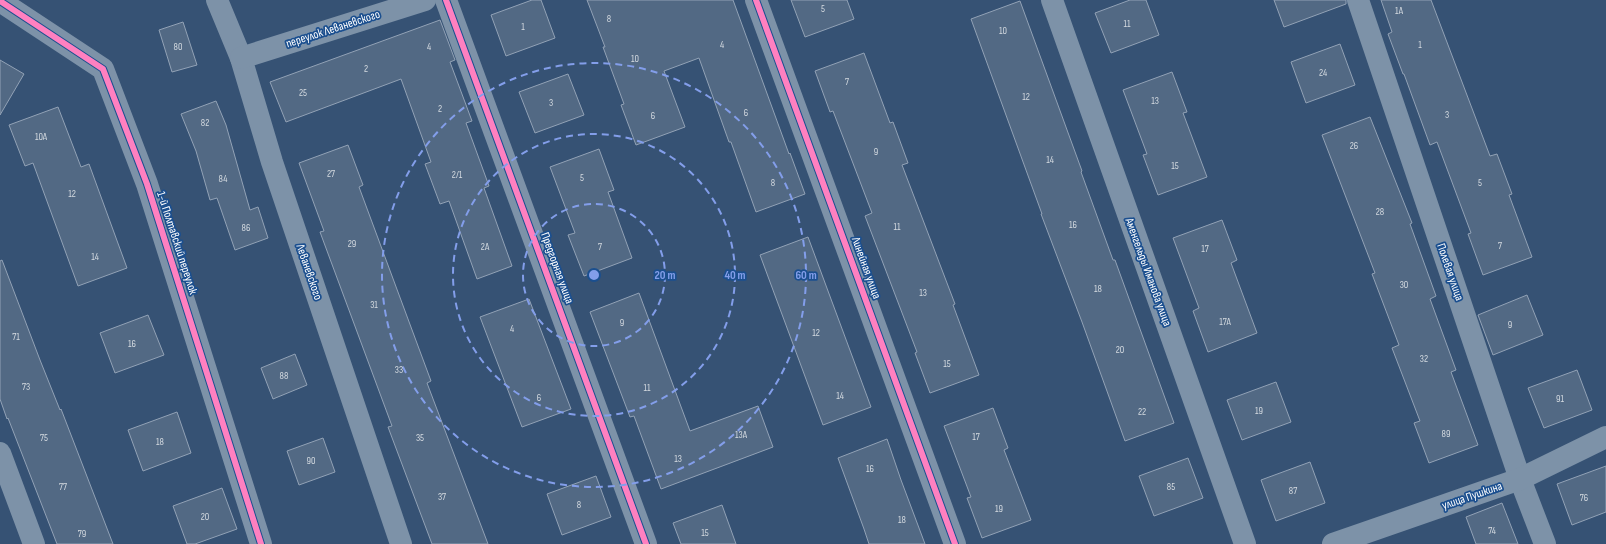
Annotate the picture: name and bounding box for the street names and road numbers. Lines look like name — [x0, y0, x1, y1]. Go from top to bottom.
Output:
street label: переулок Леваневского — [284, 7, 382, 51]
street label: 1-й Полтавский переулок — [153, 190, 201, 297]
street label: Аменгельды Иманова улица — [1121, 215, 1175, 328]
street label: Предгорная улица — [537, 230, 577, 306]
street label: Линейная улица — [848, 234, 884, 301]
street label: Леваневского — [292, 241, 326, 302]
street label: Полевая улица — [1433, 241, 1467, 303]
street label: улица Пушкина — [1440, 479, 1504, 513]

